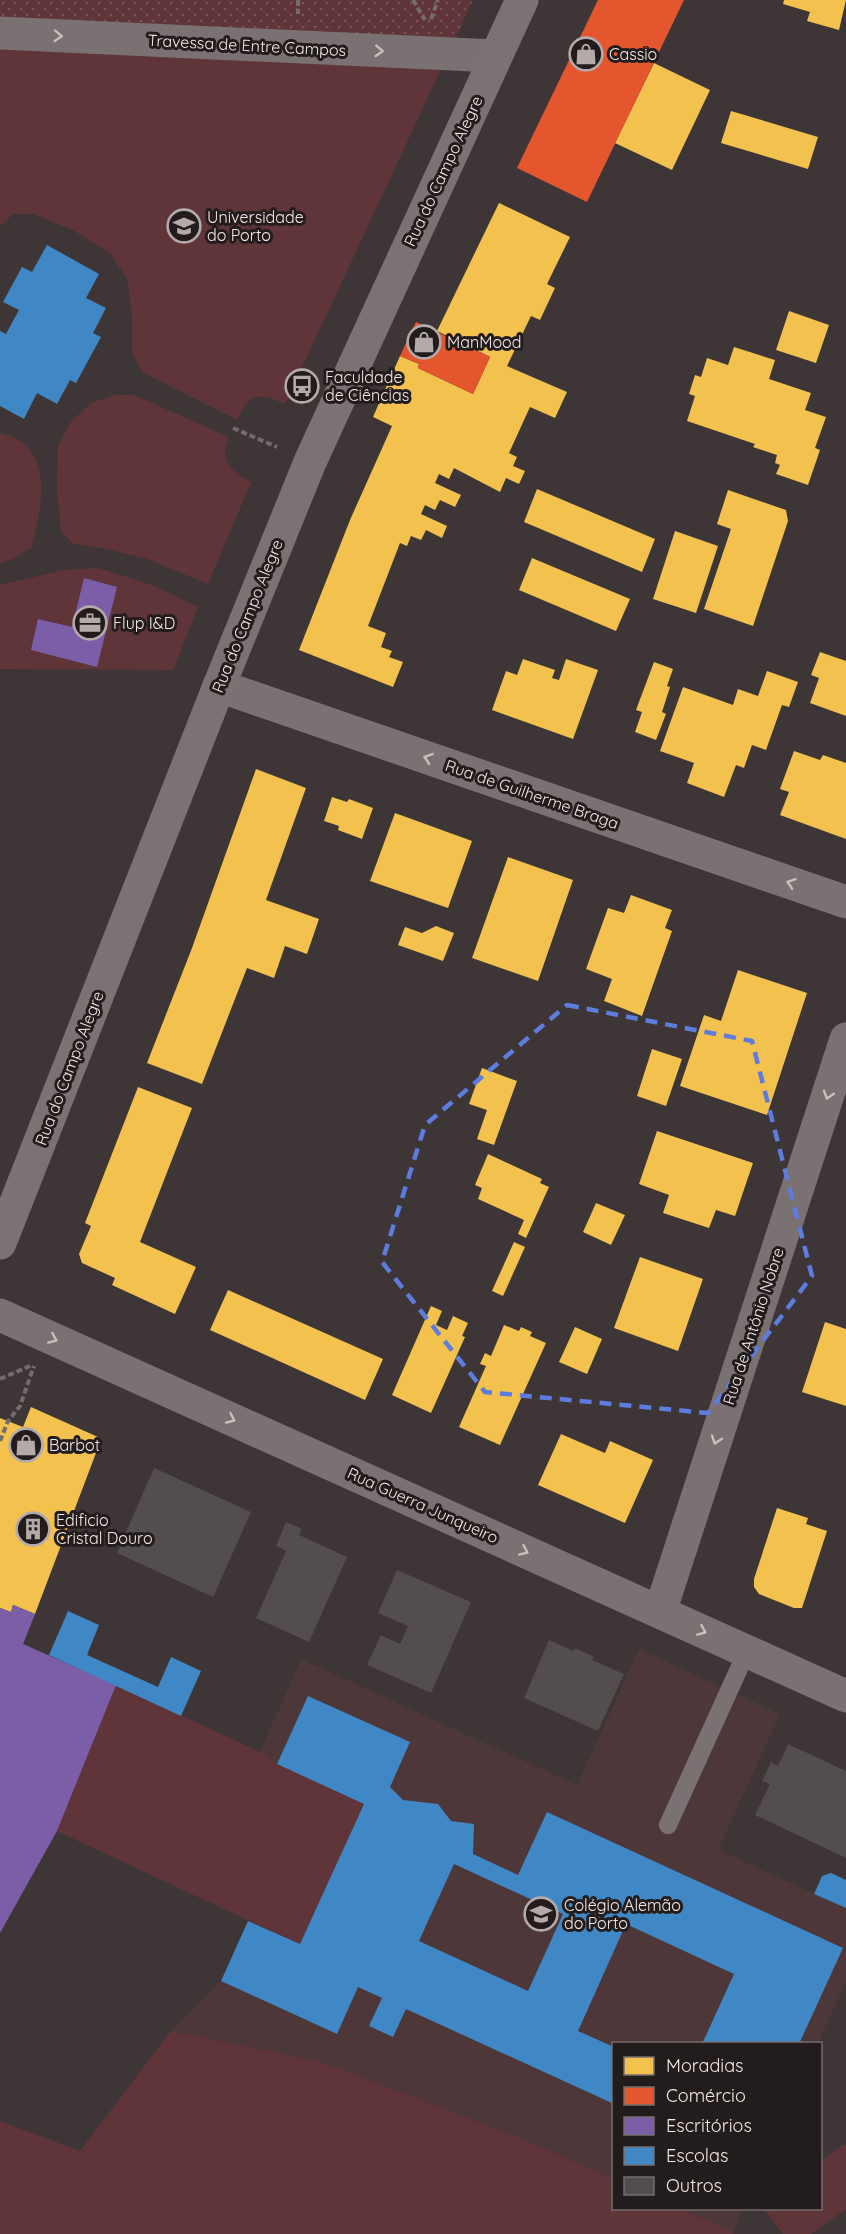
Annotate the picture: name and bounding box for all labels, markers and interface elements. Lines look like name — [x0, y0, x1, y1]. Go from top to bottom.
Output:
one-way arrow — [54, 30, 63, 43]
street label: Travessa de Entre Campos — [147, 30, 347, 60]
shop icon: Cassio — [568, 36, 604, 72]
one-way arrow — [375, 44, 384, 57]
place label: Cassio — [609, 44, 657, 64]
street label: Rua do Campo Alegre — [399, 93, 487, 249]
place label: Universidade do Porto — [207, 207, 304, 245]
school or university icon: Universidade do Porto — [166, 208, 202, 244]
shop icon: ManMood — [406, 324, 442, 360]
place label: ManMood — [447, 332, 521, 352]
place label: Faculdade de Ciências — [325, 367, 409, 405]
bus stop icon: Faculdade de Ciências — [284, 368, 320, 404]
street label: Rua do Campo Alegre — [207, 536, 287, 696]
office icon: Flup I&D — [72, 605, 108, 641]
place label: Flup I&D — [113, 613, 175, 633]
one-way arrow — [423, 753, 433, 766]
street label: Rua de Guilherme Braga — [443, 755, 621, 833]
one-way arrow — [786, 878, 797, 890]
street label: Rua do Campo Alegre — [30, 988, 108, 1148]
one-way arrow — [823, 1089, 835, 1100]
street label: Rua de António Nobre — [718, 1245, 788, 1407]
one-way arrow — [47, 1332, 58, 1344]
one-way arrow — [225, 1412, 236, 1424]
shop icon: Barbot — [8, 1427, 44, 1463]
one-way arrow — [711, 1434, 723, 1445]
place label: Barbot — [49, 1435, 100, 1455]
street label: Rua Guerra Junqueiro — [344, 1463, 502, 1547]
place label: Edificio Cristal Douro — [56, 1510, 153, 1548]
building icon: Edificio Cristal Douro — [15, 1511, 51, 1547]
one-way arrow — [517, 1544, 528, 1556]
one-way arrow — [695, 1623, 706, 1635]
place label: Colégio Alemão do Porto — [564, 1895, 681, 1933]
school or university icon: Colégio Alemão do Porto — [523, 1896, 559, 1932]
legend — [612, 2042, 822, 2210]
text: Moradias — [666, 2054, 744, 2077]
text: Comércio — [666, 2084, 746, 2107]
text: Escritórios — [666, 2114, 752, 2137]
text: Escolas — [666, 2144, 728, 2167]
text: Outros — [666, 2174, 722, 2197]

